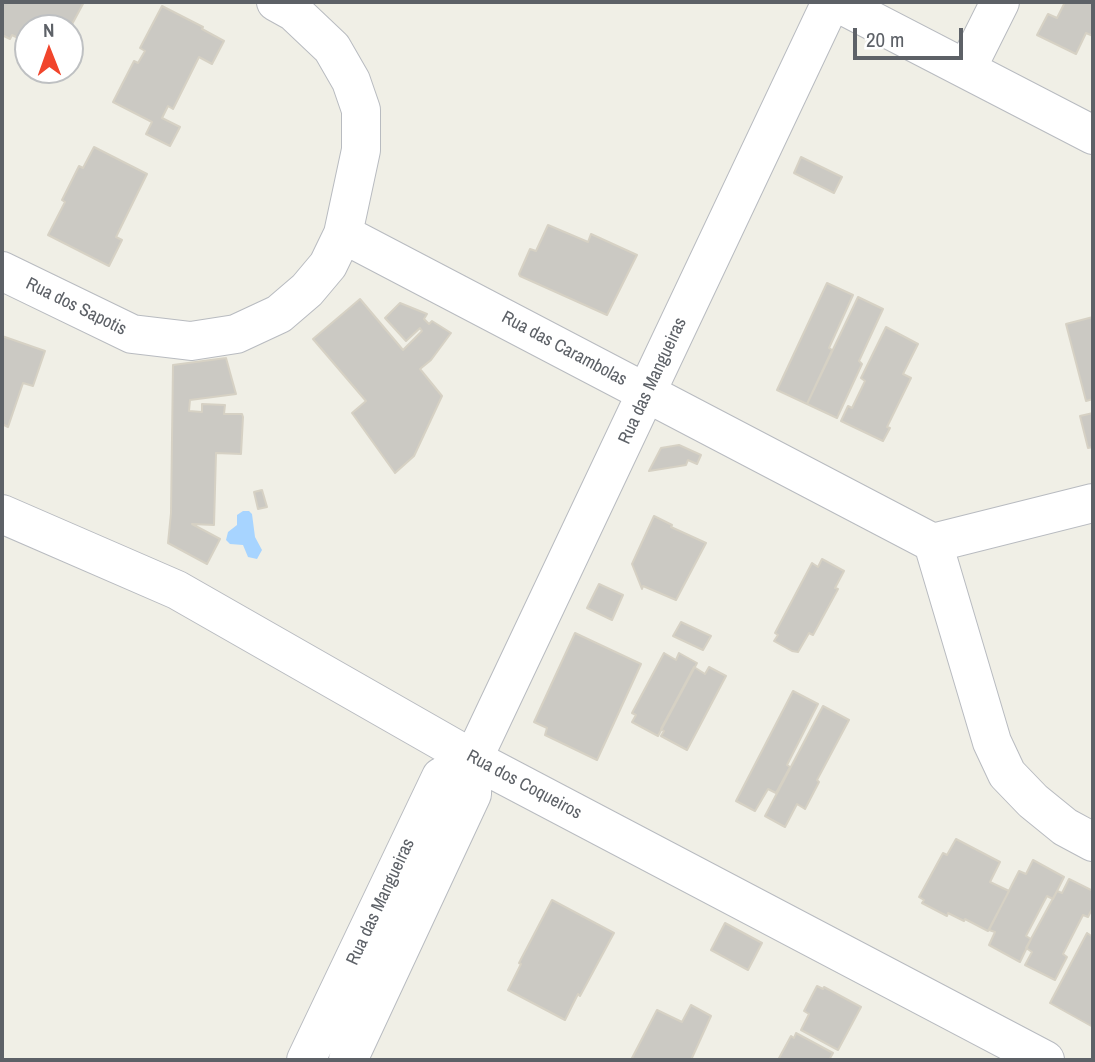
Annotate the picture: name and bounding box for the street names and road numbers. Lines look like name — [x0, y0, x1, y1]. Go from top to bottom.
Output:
street label: Rua dos Sapotis — [22, 273, 130, 341]
street label: Rua das Carambolas — [498, 307, 630, 391]
street label: Rua das Mangueiras — [614, 314, 692, 448]
street label: Rua dos Coqueiros — [463, 746, 585, 824]
street label: Rua das Mangueiras — [342, 835, 420, 969]

